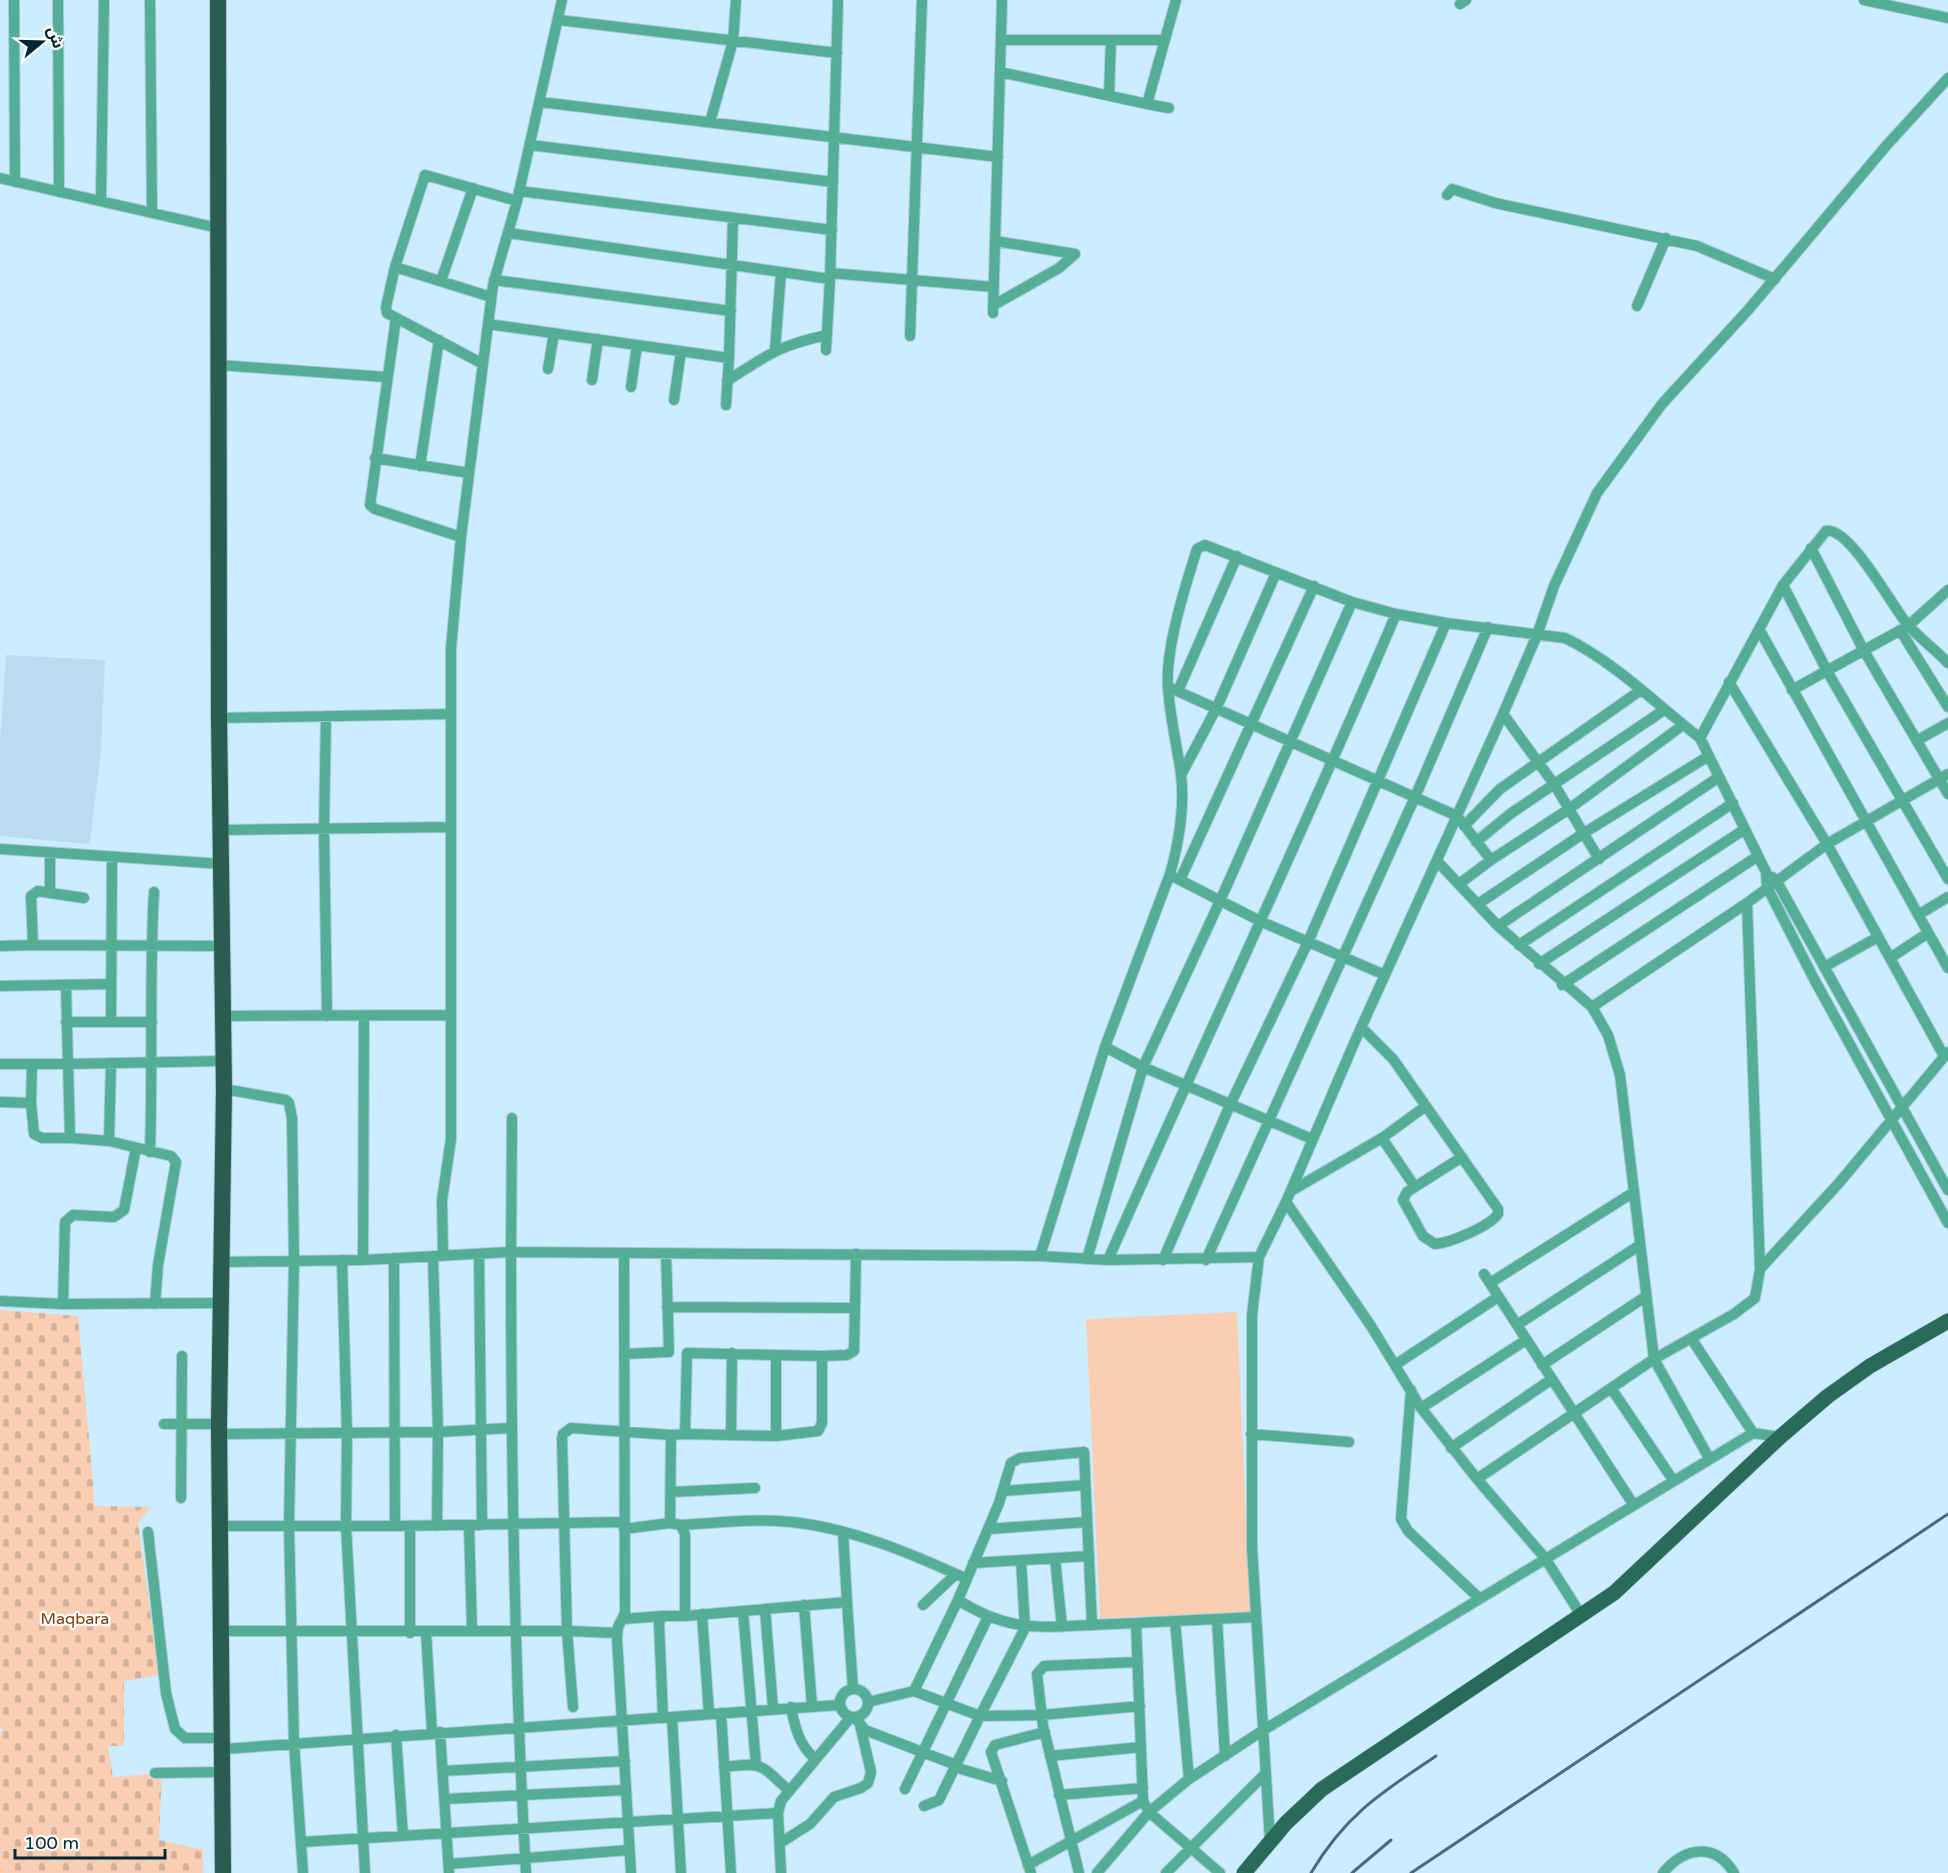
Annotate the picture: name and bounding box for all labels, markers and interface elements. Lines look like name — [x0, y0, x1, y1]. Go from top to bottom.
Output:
north arrow — [12, 12, 72, 72]
text: ش — [42, 24, 68, 51]
park label: Maqbara — [41, 1609, 109, 1629]
scale bar — [15, 1822, 165, 1860]
text: 100 m — [24, 1832, 79, 1854]

